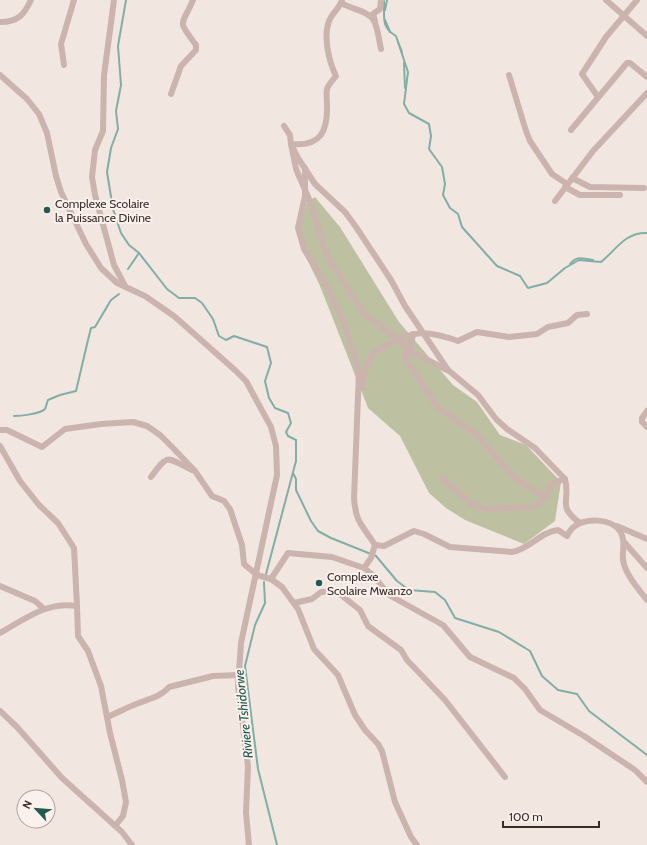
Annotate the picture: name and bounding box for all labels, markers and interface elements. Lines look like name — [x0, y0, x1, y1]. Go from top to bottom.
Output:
place label: Complexe Scolaire la Puissance Divine — [55, 196, 151, 225]
marker: Complexe Scolaire la Puissance Divine — [42, 205, 52, 215]
place label: Complexe Scolaire Mwanzo — [327, 569, 413, 598]
marker: Complexe Scolaire Mwanzo — [314, 578, 324, 588]
water label: Riviere Tshidorwe — [230, 669, 256, 759]
north arrow — [16, 789, 56, 829]
text: N — [19, 798, 35, 811]
scale bar — [503, 803, 599, 829]
text: 100 m — [509, 809, 543, 824]

